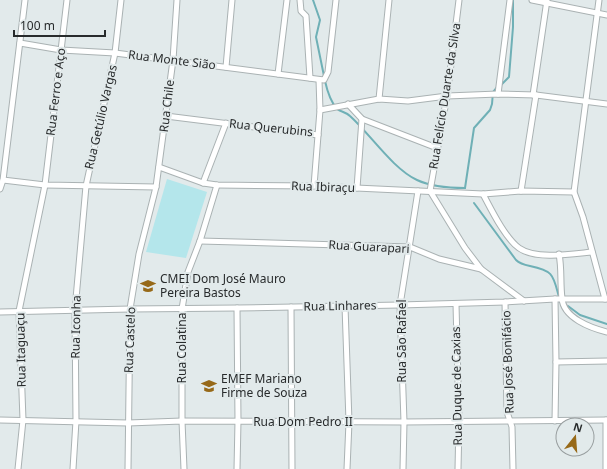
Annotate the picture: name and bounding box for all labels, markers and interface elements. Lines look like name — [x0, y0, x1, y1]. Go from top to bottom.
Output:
scale bar — [14, 12, 105, 38]
text: 100 m — [20, 17, 55, 34]
street label: Rua Felício Duarte da Silva — [425, 21, 464, 170]
street label: Rua Monte Sião — [127, 46, 217, 73]
street label: Rua Ferro e Aço — [42, 47, 69, 137]
street label: Rua Getúlio Vargas — [80, 63, 121, 171]
street label: Rua Chile — [155, 79, 178, 133]
street label: Rua Querubins — [228, 115, 314, 140]
street label: Rua Ibiraçu — [291, 177, 355, 196]
street label: Rua Guarapari — [328, 236, 410, 257]
place label: CMEI Dom José Mauro Pereira Bastos — [160, 270, 286, 301]
school or university icon: CMEI Dom José Mauro Pereira Bastos — [139, 277, 157, 295]
street label: Rua Iconha — [66, 295, 85, 359]
street label: Rua Linhares — [303, 296, 377, 315]
street label: Rua São Rafael — [393, 299, 410, 383]
street label: Rua Castelo — [120, 307, 139, 373]
street label: Rua José Bonifácio — [497, 310, 518, 414]
street label: Rua Itaguaçu — [11, 313, 30, 387]
street label: Rua Colatina — [173, 313, 190, 383]
street label: Rua Duque de Caxias — [447, 326, 466, 446]
place label: EMEF Mariano Firme de Souza — [221, 370, 307, 401]
school or university icon: EMEF Mariano Firme de Souza — [200, 377, 218, 395]
street label: Rua Dom Pedro II — [253, 413, 353, 430]
north arrow — [555, 417, 595, 457]
text: N — [572, 418, 585, 435]

